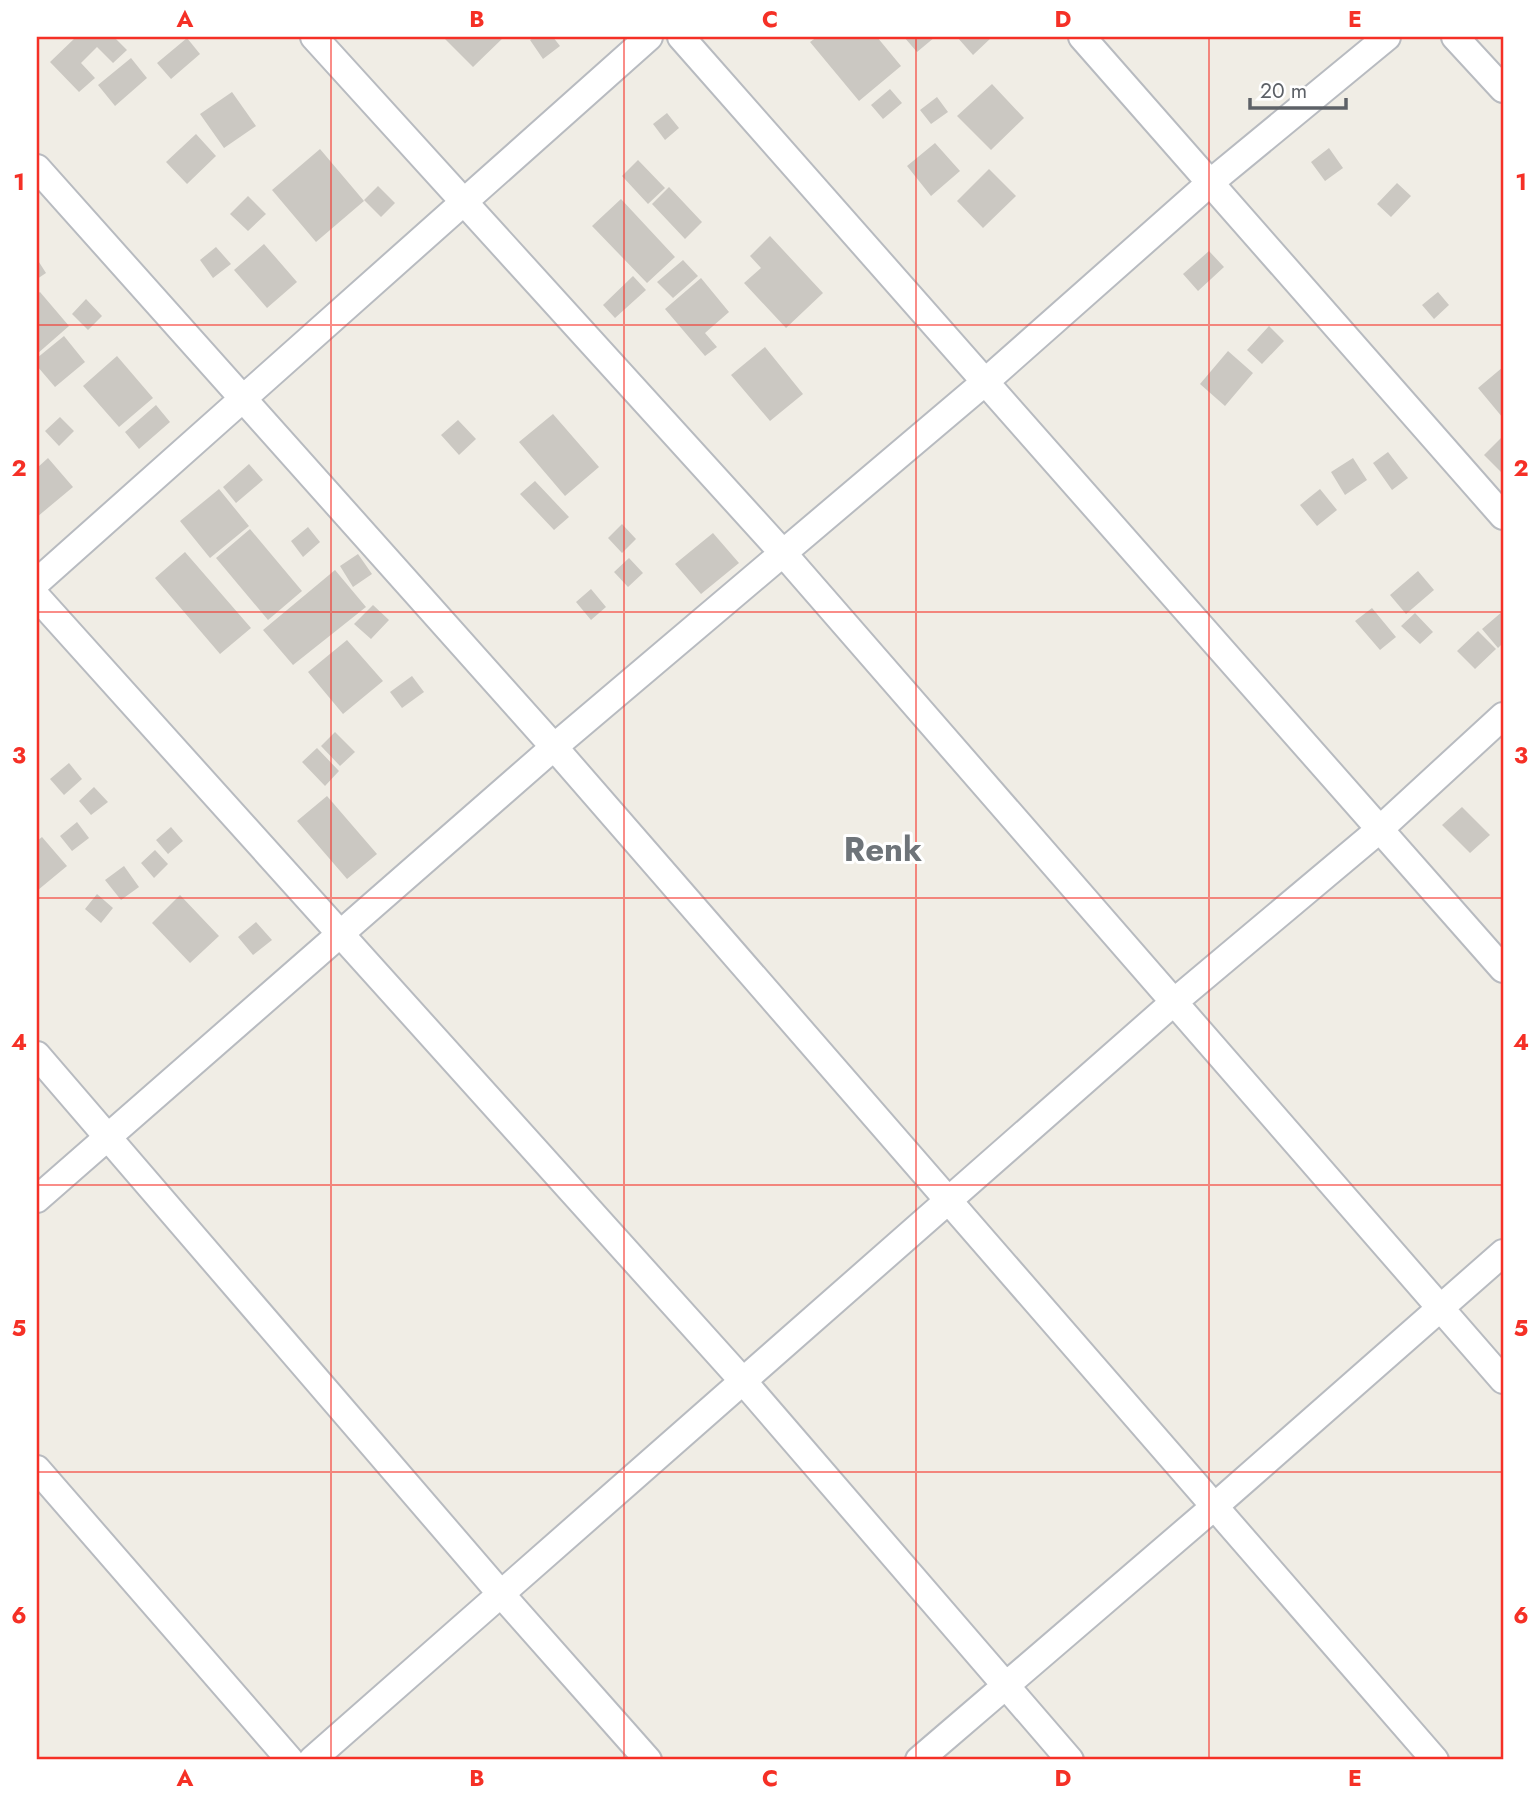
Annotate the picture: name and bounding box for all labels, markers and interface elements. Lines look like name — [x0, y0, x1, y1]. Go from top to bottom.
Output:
text: A — [176, 2, 194, 36]
text: B — [469, 2, 485, 36]
text: C — [762, 2, 778, 36]
text: D — [1055, 2, 1072, 36]
text: E — [1348, 2, 1362, 36]
scale bar — [1250, 66, 1346, 110]
text: 20 m — [1260, 76, 1307, 106]
text: 1 — [13, 165, 25, 199]
text: 1 — [1515, 165, 1527, 199]
text: 2 — [11, 451, 27, 485]
text: 2 — [1513, 451, 1529, 485]
text: 3 — [12, 738, 26, 772]
text: 3 — [1514, 738, 1528, 772]
district label: Renk — [844, 826, 922, 873]
text: 4 — [11, 1025, 27, 1059]
text: 4 — [1513, 1025, 1529, 1059]
text: 5 — [12, 1311, 26, 1345]
text: 5 — [1514, 1311, 1528, 1345]
text: 6 — [11, 1598, 27, 1632]
text: 6 — [1513, 1598, 1529, 1632]
text: A — [176, 1761, 194, 1795]
text: B — [469, 1761, 485, 1795]
text: C — [762, 1761, 778, 1795]
text: D — [1055, 1761, 1072, 1795]
text: E — [1348, 1761, 1362, 1795]

